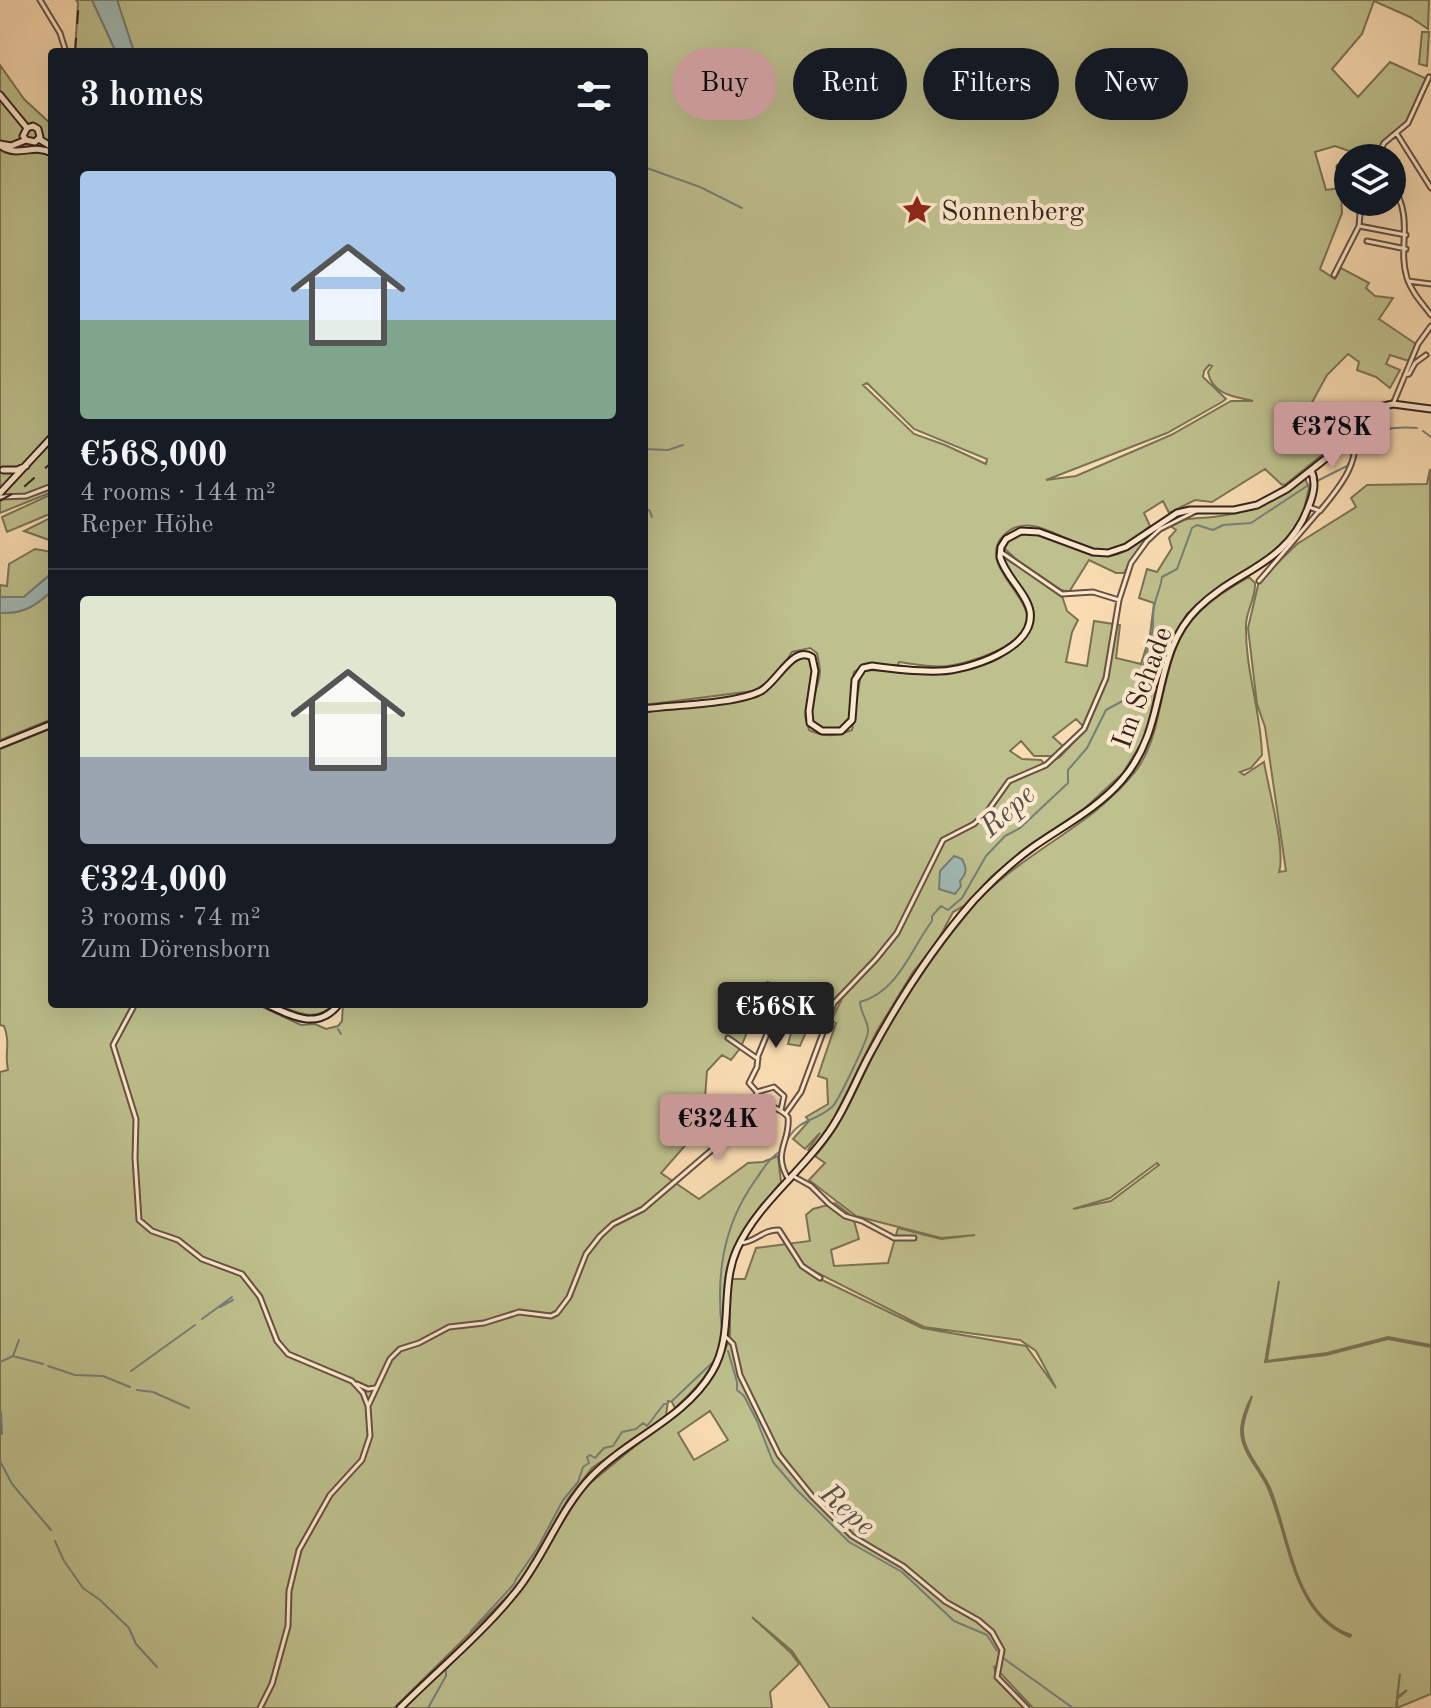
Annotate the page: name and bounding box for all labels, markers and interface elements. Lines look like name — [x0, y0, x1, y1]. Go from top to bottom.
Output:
chip: Buy — [672, 48, 777, 120]
chip: Rent — [793, 48, 907, 120]
chip: Filters — [923, 48, 1059, 120]
chip: New — [1075, 48, 1188, 120]
icon: filters — [572, 74, 616, 118]
text: 3 homes — [80, 79, 203, 113]
map controls — [1334, 144, 1406, 216]
button: layers — [1334, 144, 1406, 216]
place icon: Sonnenberg — [900, 193, 934, 227]
place label: Sonnenberg — [941, 199, 1084, 227]
icon: home — [276, 223, 420, 367]
pin: €378K — [1276, 402, 1388, 470]
text: €378K — [1292, 415, 1372, 441]
text: €568,000 — [80, 439, 228, 473]
text: 4 rooms · 144 m² — [80, 480, 276, 506]
text: Reper Höhe — [80, 512, 213, 538]
street label: Im Schade — [1109, 623, 1179, 753]
icon: home — [276, 648, 420, 792]
water label: Repe — [974, 779, 1042, 844]
text: €324,000 — [80, 864, 228, 898]
text: 3 rooms · 74 m² — [80, 905, 261, 931]
text: Zum Dörensborn — [80, 937, 271, 963]
pin: €568K — [720, 982, 832, 1050]
text: €568K — [736, 995, 816, 1021]
pin: €324K — [662, 1094, 774, 1162]
text: €324K — [678, 1107, 758, 1133]
water label: Repe — [813, 1478, 880, 1542]

